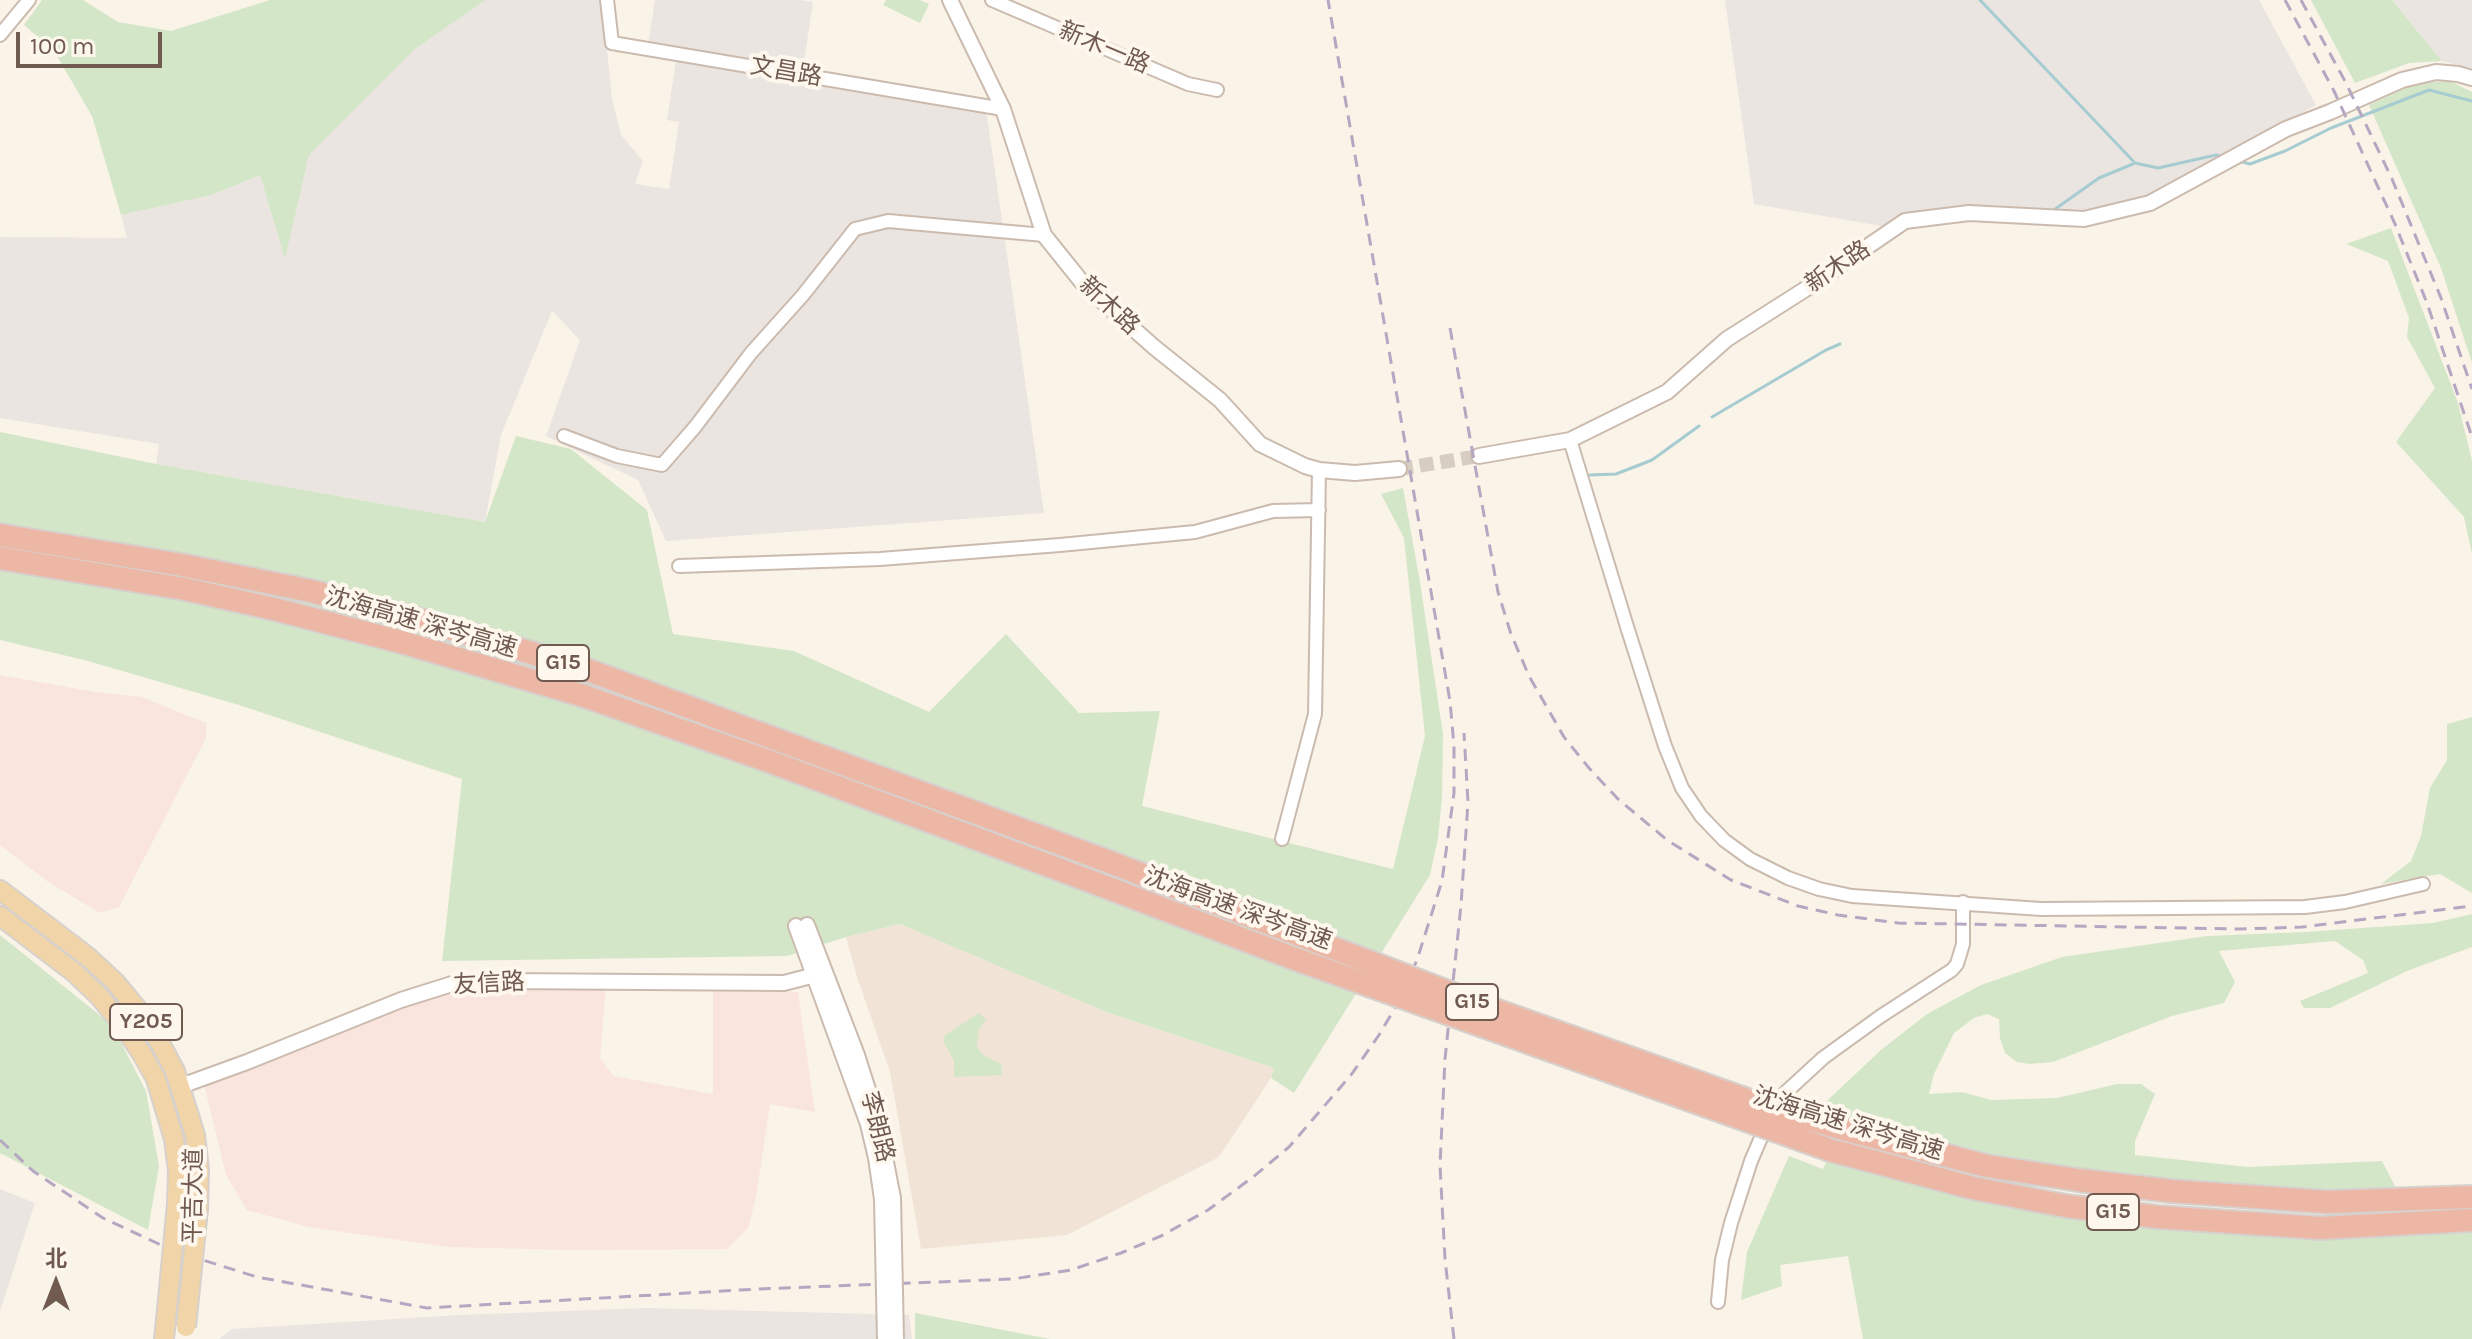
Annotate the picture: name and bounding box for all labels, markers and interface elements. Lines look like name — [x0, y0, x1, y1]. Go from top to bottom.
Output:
scale bar — [20, 16, 166, 66]
street label: 新木一路 — [1054, 16, 1154, 80]
text: 100 m — [30, 32, 95, 60]
street label: 文昌路 — [748, 52, 824, 92]
street label: 新木路 — [1800, 235, 1876, 299]
street label: 新木路 — [1073, 271, 1145, 341]
street label: 沈海高速 深岑高速 — [322, 582, 520, 664]
road number: G15 — [537, 645, 589, 681]
street label: 沈海高速 深岑高速 — [1140, 862, 1336, 956]
street label: 友信路 — [452, 968, 526, 1000]
road number: G15 — [1446, 984, 1498, 1020]
road number: Y205 — [110, 1004, 182, 1040]
street label: 沈海高速 深岑高速 — [1749, 1081, 1947, 1167]
street label: 李朗路 — [854, 1089, 900, 1165]
street label: 平吉大道 — [179, 1148, 209, 1244]
road number: G15 — [2087, 1194, 2139, 1230]
north arrow — [16, 1243, 96, 1323]
text: 北 — [45, 1246, 67, 1272]

